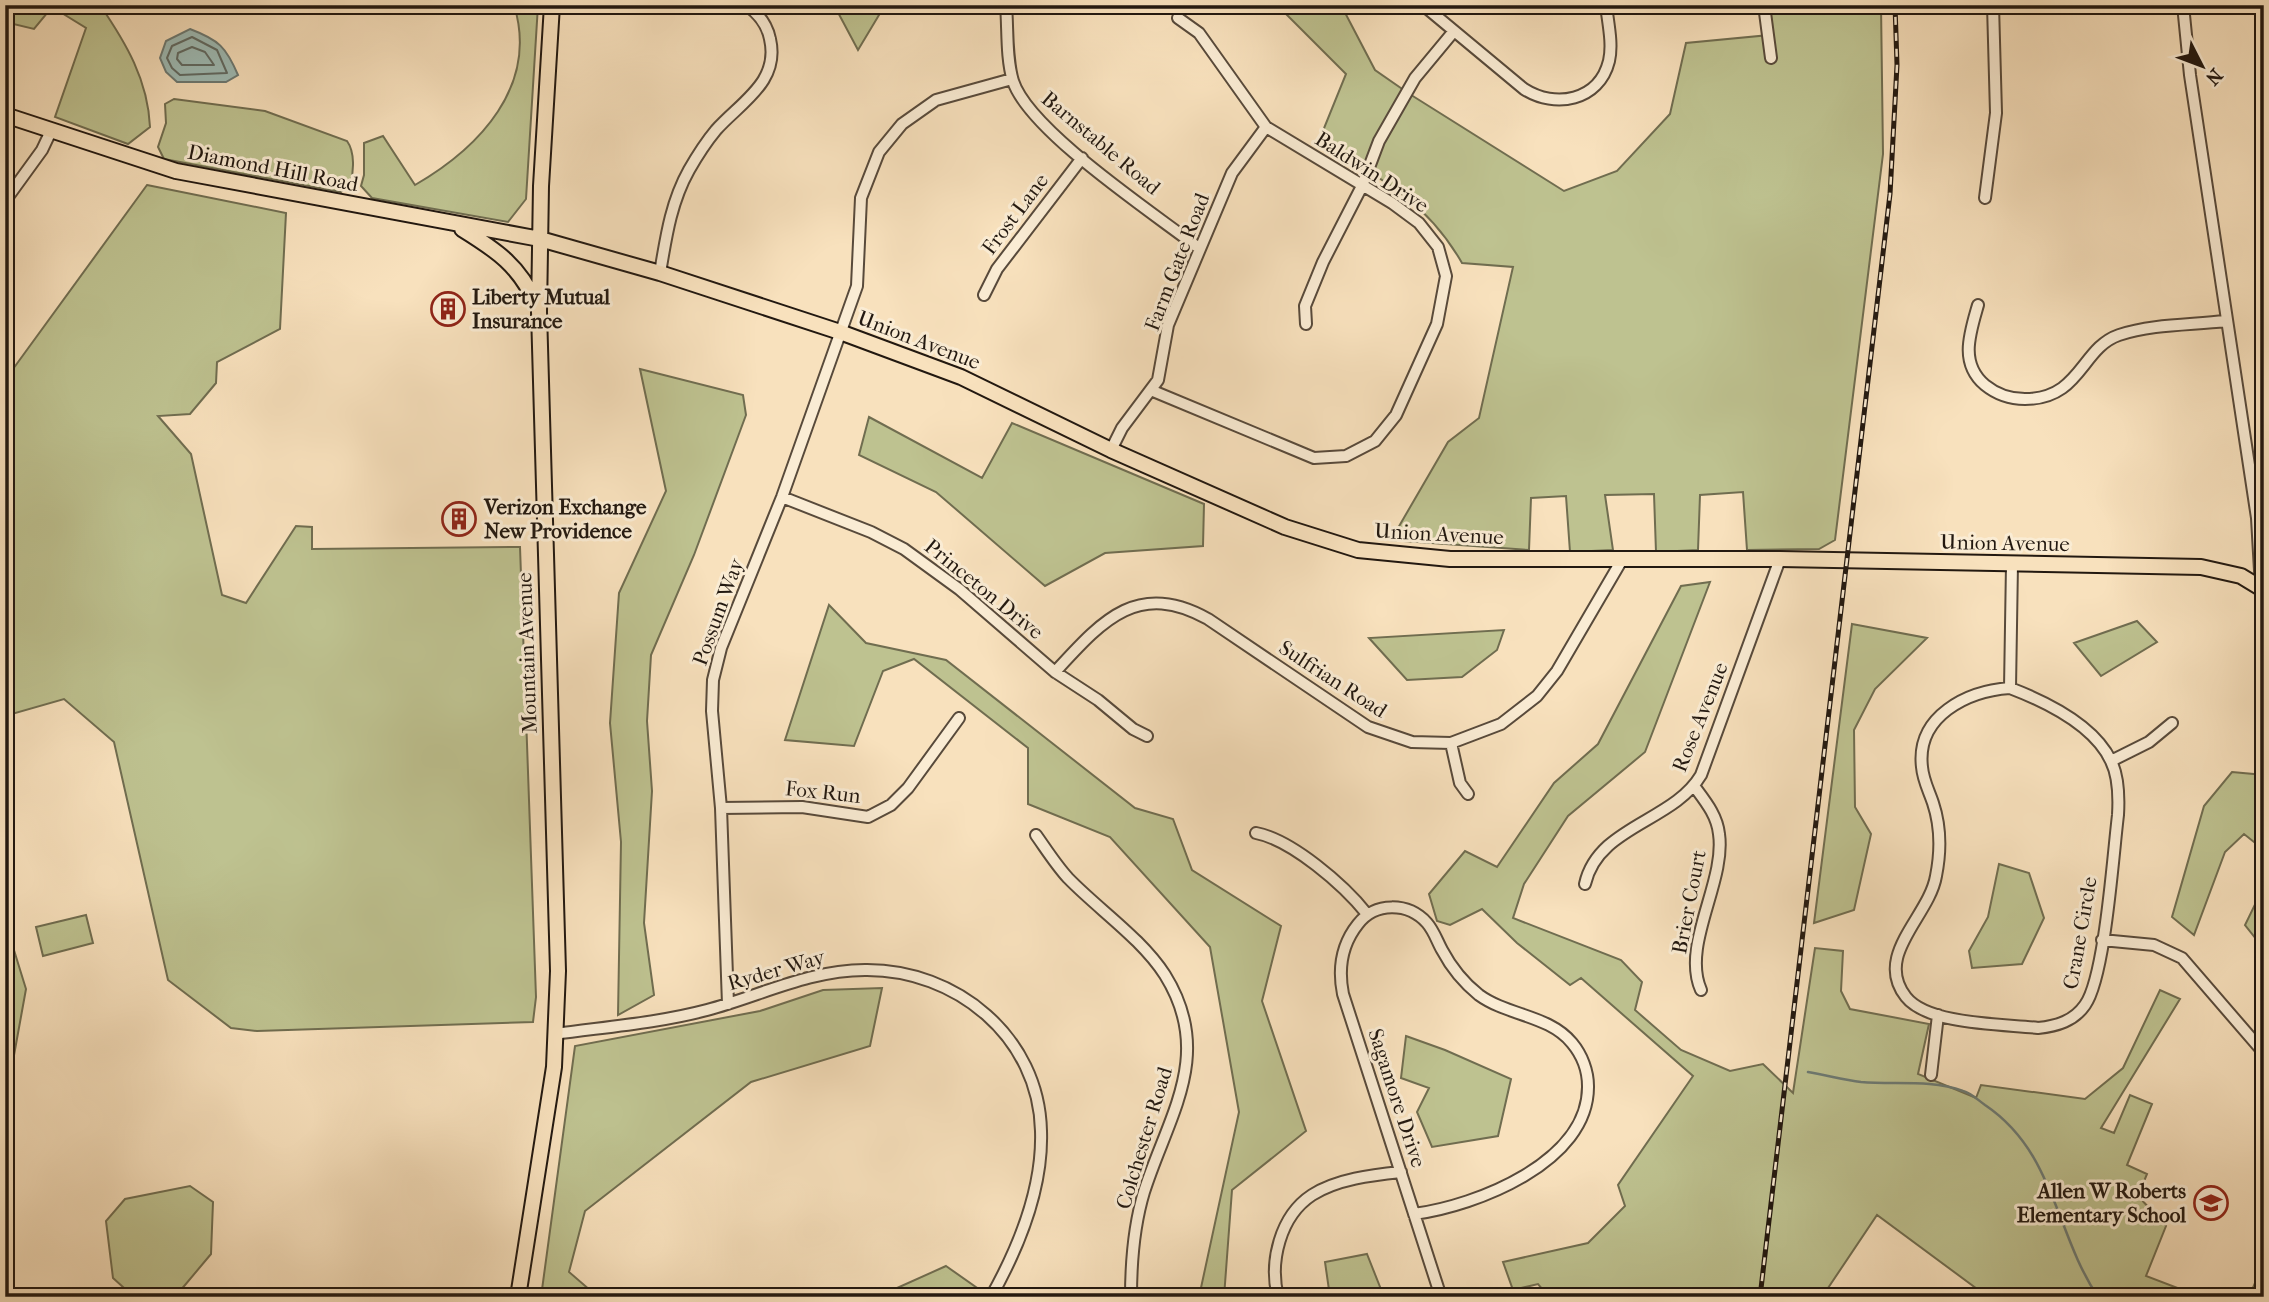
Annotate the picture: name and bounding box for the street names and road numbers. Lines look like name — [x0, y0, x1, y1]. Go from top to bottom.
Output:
street label: Barnstable Road — [1037, 86, 1166, 200]
street label: Baldwin Drive — [1311, 126, 1433, 218]
street label: Diamond Hill Road — [186, 140, 361, 196]
street label: Frost Lane — [977, 169, 1053, 259]
street label: Farm Gate Road — [1140, 189, 1214, 334]
street label: Union Avenue — [854, 306, 984, 374]
street label: Union Avenue — [1374, 519, 1504, 549]
street label: Union Avenue — [1940, 530, 2070, 556]
street label: Princeton Drive — [920, 534, 1048, 644]
street label: Possum Way — [688, 555, 749, 669]
street label: Mountain Avenue — [512, 572, 542, 734]
street label: Sulfrian Road — [1275, 635, 1392, 723]
street label: Rose Avenue — [1667, 659, 1733, 775]
street label: Fox Run — [784, 776, 862, 808]
street label: Brier Court — [1667, 847, 1711, 956]
street label: Crane Circle — [2058, 875, 2102, 991]
street label: Ryder Way — [725, 944, 828, 995]
street label: Sagamore Drive — [1363, 1026, 1431, 1170]
street label: Colchester Road — [1111, 1063, 1177, 1212]

